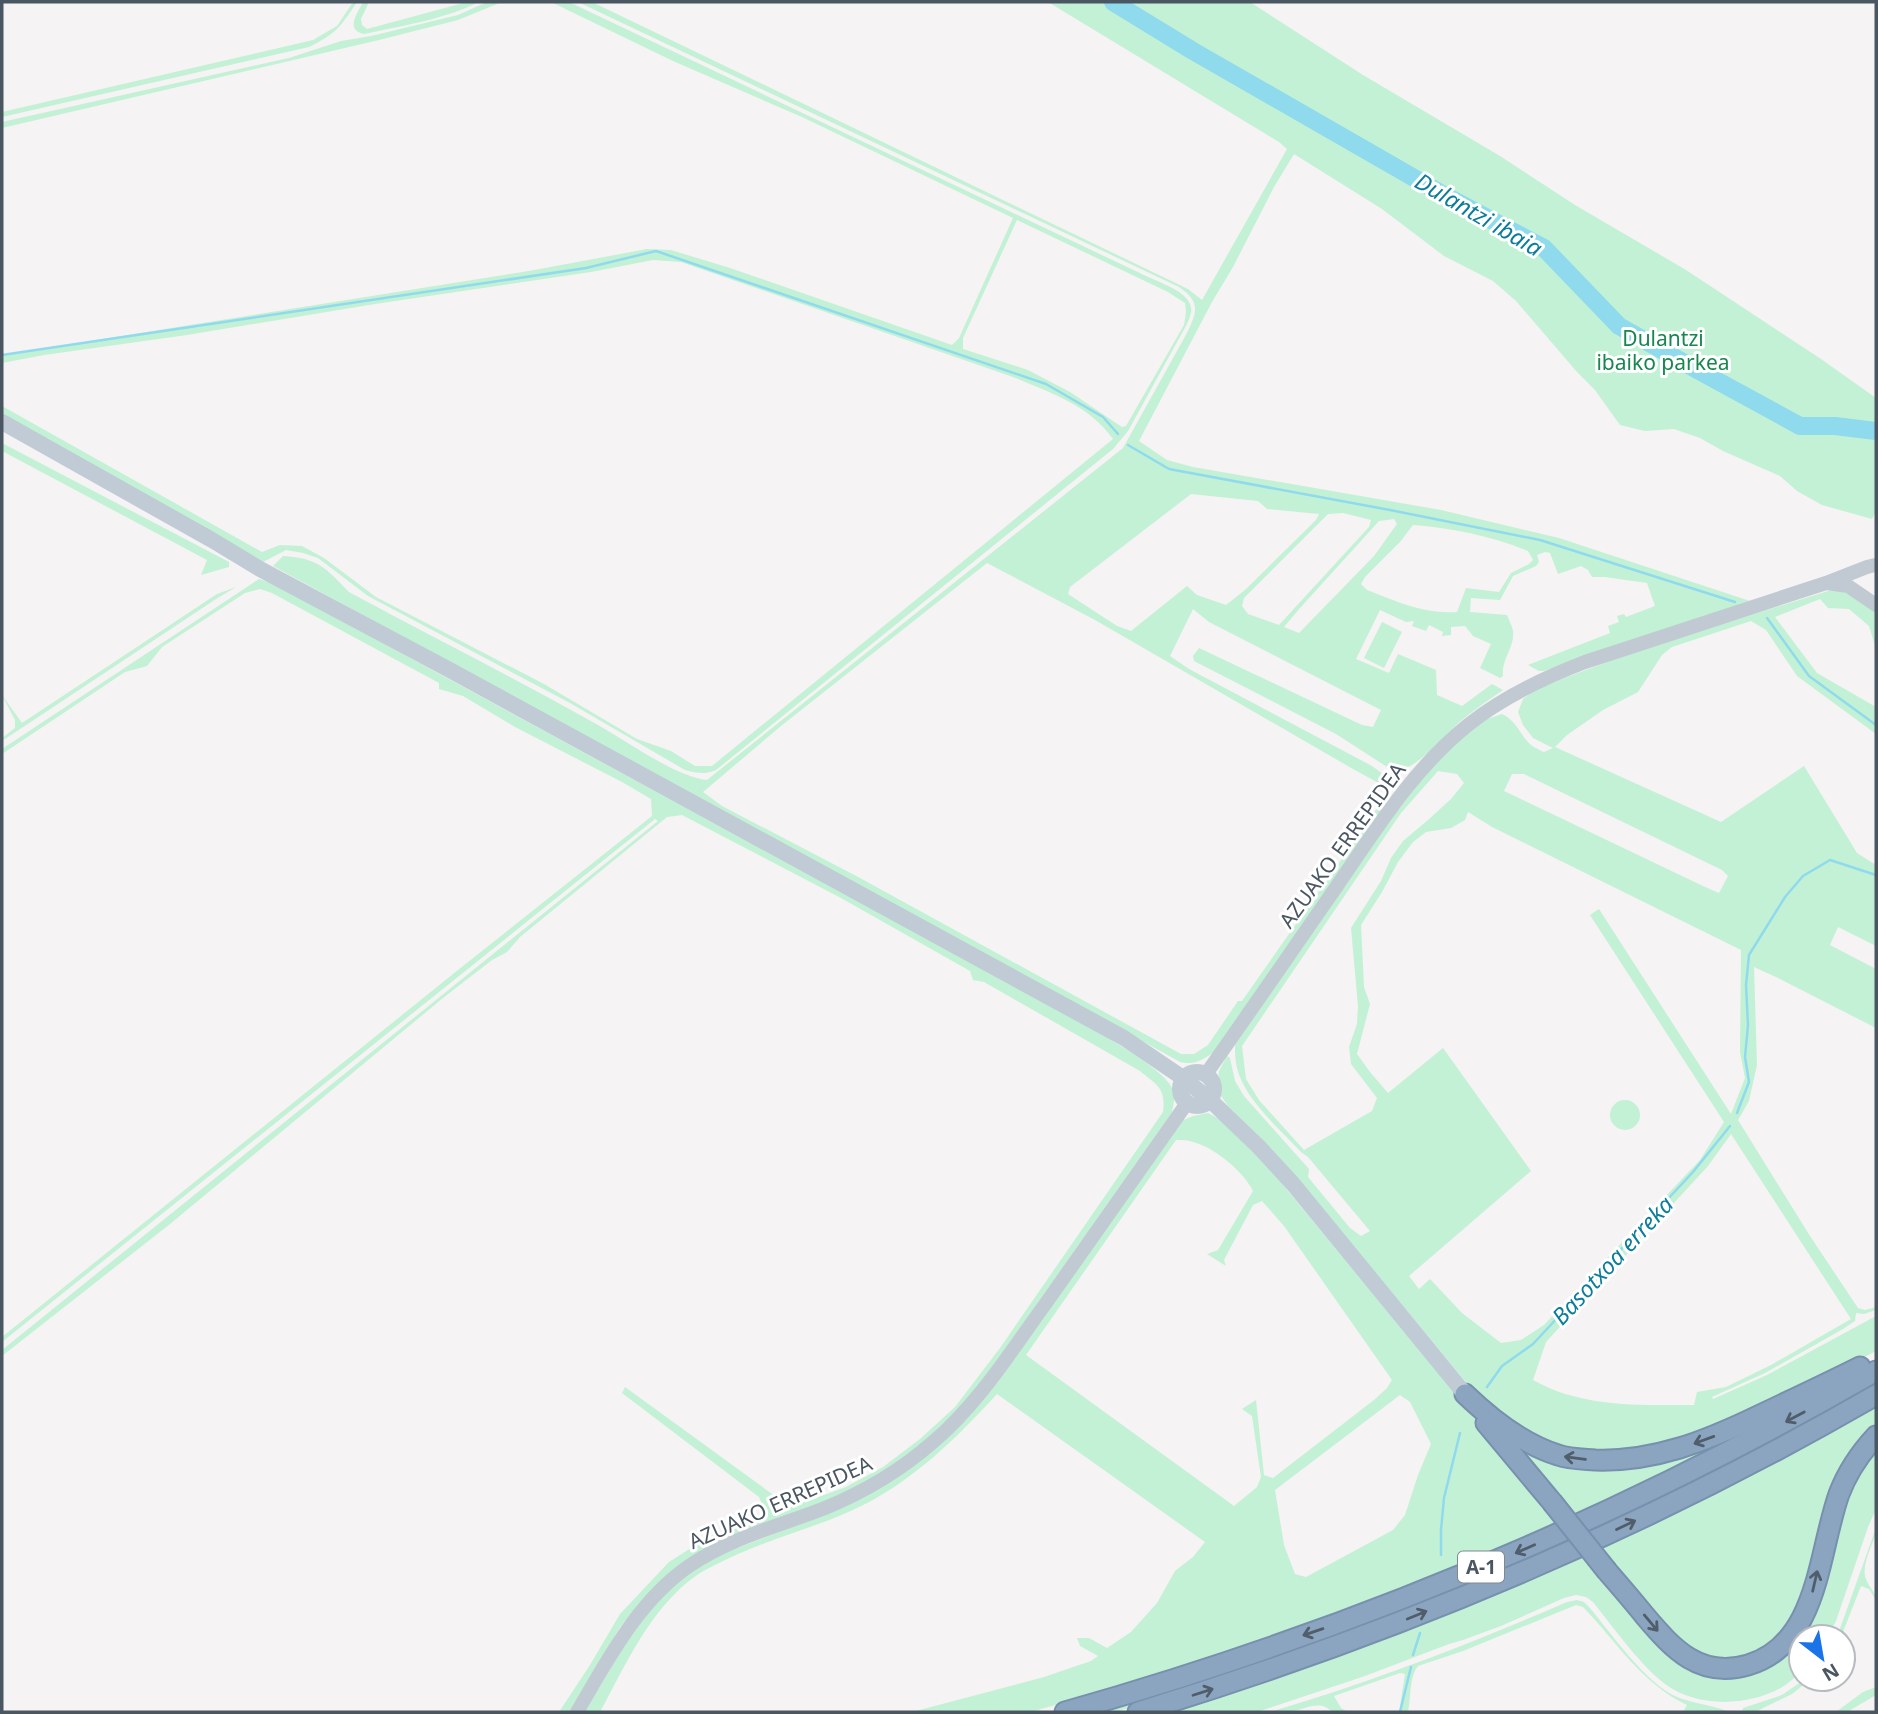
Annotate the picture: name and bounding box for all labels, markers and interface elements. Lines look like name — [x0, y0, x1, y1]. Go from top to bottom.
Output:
water label: Dulantzi ibaia — [1409, 165, 1549, 263]
park label: Dulantzi ibaiko parkea — [1596, 324, 1730, 376]
street label: AZUAKO ERREPIDEA — [1272, 756, 1412, 933]
water label: Basotxoa erreka — [1544, 1189, 1680, 1331]
one-way arrow — [1785, 1410, 1806, 1424]
one-way arrow — [1693, 1435, 1715, 1447]
street label: AZUAKO ERREPIDEA — [684, 1449, 877, 1555]
one-way arrow — [1564, 1451, 1587, 1464]
one-way arrow — [1615, 1518, 1636, 1531]
one-way arrow — [1515, 1543, 1536, 1556]
road number: A-1 — [1458, 1552, 1504, 1582]
one-way arrow — [1809, 1570, 1822, 1593]
one-way arrow — [1406, 1608, 1428, 1621]
one-way arrow — [1643, 1614, 1659, 1632]
north arrow — [1787, 1623, 1857, 1693]
one-way arrow — [1303, 1627, 1325, 1639]
text: N — [1817, 1657, 1844, 1688]
one-way arrow — [1192, 1685, 1214, 1697]

